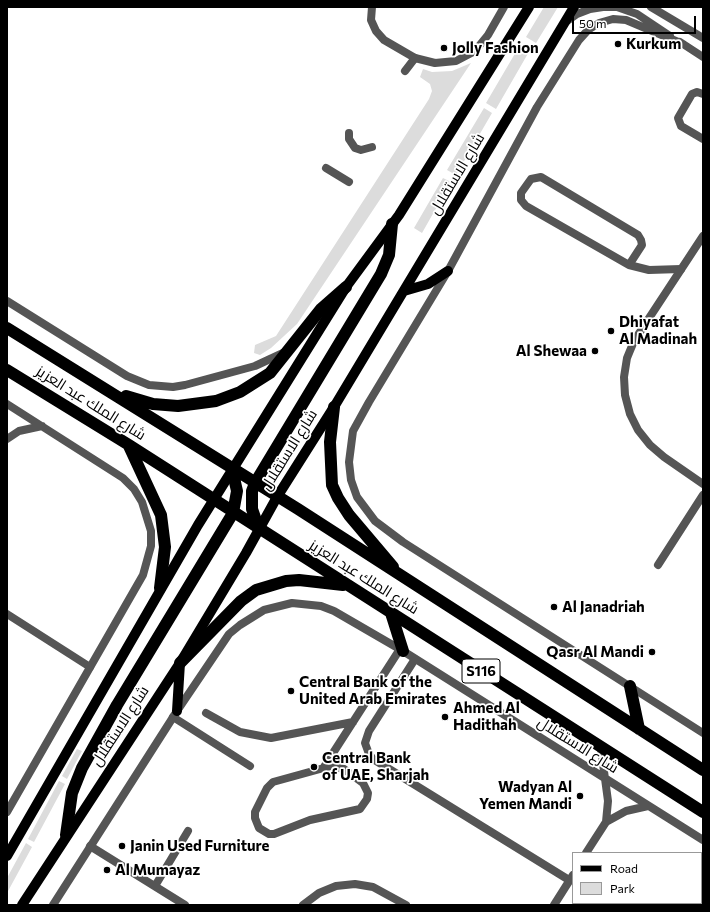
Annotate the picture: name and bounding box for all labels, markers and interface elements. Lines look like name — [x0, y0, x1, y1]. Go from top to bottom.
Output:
scale bar — [574, 8, 698, 34]
text: 50 m — [579, 16, 607, 30]
place label: Kurkum — [626, 35, 681, 53]
place label: Jolly Fashion — [452, 39, 539, 57]
marker: Kurkum — [613, 39, 623, 49]
marker: Jolly Fashion — [439, 43, 449, 53]
street label: شارع الاستقلال — [426, 130, 488, 218]
place label: Dhiyafat Al Madinah — [619, 313, 697, 348]
marker: Dhiyafat Al Madinah — [606, 326, 616, 336]
place label: Al Shewaa — [516, 342, 587, 360]
marker: Al Shewaa — [590, 346, 600, 356]
street label: شارع الملك عبد العزيز — [33, 362, 149, 444]
street label: شارع الاستقلال — [257, 406, 321, 494]
street label: شارع الملك عبد العزيز — [306, 536, 422, 618]
place label: Al Janadriah — [562, 598, 645, 616]
marker: Al Janadriah — [549, 602, 559, 612]
place label: Qasr Al Mandi — [546, 643, 644, 661]
marker: Qasr Al Mandi — [647, 647, 657, 657]
road number: S116 — [462, 659, 500, 683]
place label: Central Bank of the United Arab Emirates — [299, 673, 446, 708]
street label: شارع الاستقلال — [87, 682, 153, 770]
marker: Central Bank of the United Arab Emirates — [286, 686, 296, 696]
place label: Ahmed Al Hadithah — [453, 699, 520, 734]
marker: Ahmed Al Hadithah — [440, 712, 450, 722]
street label: شارع الاستقلال — [534, 713, 622, 777]
place label: Central Bank of UAE, Sharjah — [322, 749, 429, 784]
marker: Central Bank of UAE, Sharjah — [309, 762, 319, 772]
place label: Wadyan Al Yemen Mandi — [479, 778, 572, 813]
marker: Wadyan Al Yemen Mandi — [575, 791, 585, 801]
place label: Janin Used Furniture — [130, 837, 269, 855]
marker: Janin Used Furniture — [117, 841, 127, 851]
legend — [572, 852, 702, 904]
place label: Al Mumayaz — [115, 861, 200, 879]
text: Road — [610, 861, 638, 875]
marker: Al Mumayaz — [102, 865, 112, 875]
text: Park — [610, 881, 635, 895]

